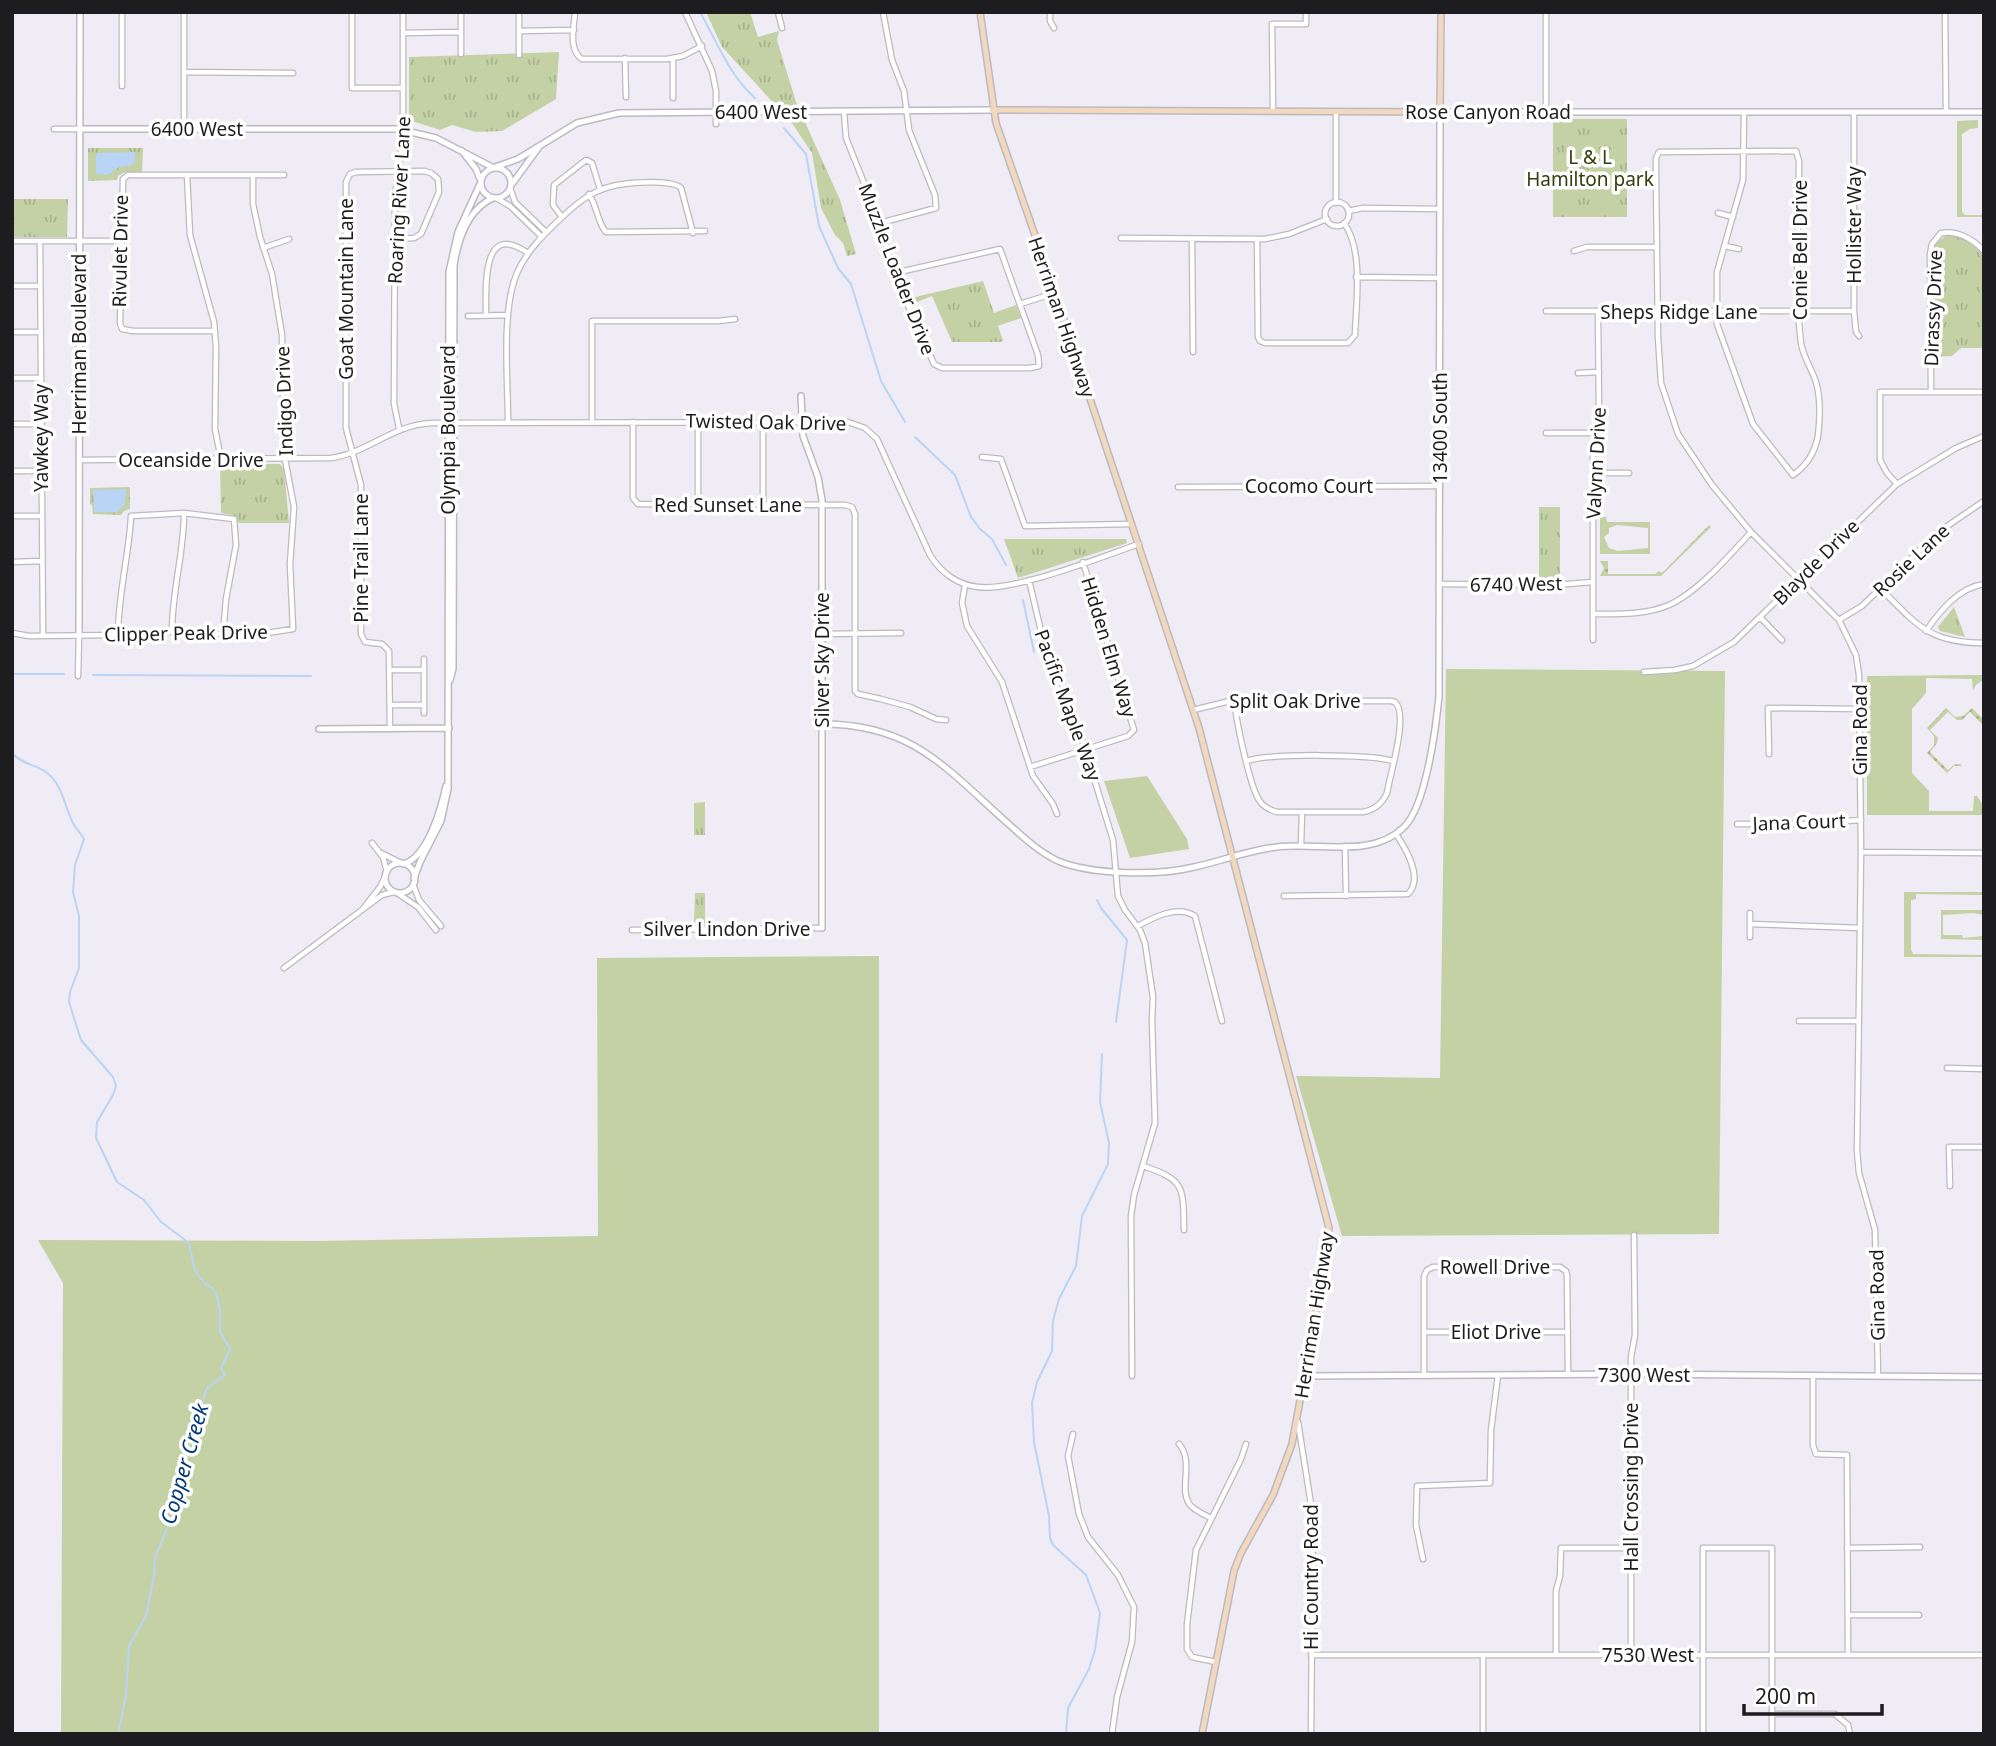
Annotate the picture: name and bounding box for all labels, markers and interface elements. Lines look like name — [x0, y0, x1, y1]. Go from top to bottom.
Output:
street label: 6400 West — [715, 99, 807, 125]
street label: Rose Canyon Road — [1405, 99, 1571, 125]
street label: Roaring River Lane — [382, 115, 416, 285]
street label: 6400 West — [151, 116, 243, 142]
park label: L & L Hamilton park — [1526, 144, 1654, 192]
street label: Hollister Way — [1841, 166, 1867, 284]
street label: Muzzle Loader Drive — [852, 180, 942, 358]
street label: Conie Bell Drive — [1787, 180, 1813, 320]
street label: Rivulet Drive — [106, 195, 134, 307]
street label: Goat Mountain Lane — [333, 198, 359, 380]
street label: Herriman Highway — [1022, 233, 1102, 401]
street label: Dirassy Drive — [1918, 249, 1948, 367]
street label: Herriman Boulevard — [66, 254, 92, 434]
street label: Sheps Ridge Lane — [1600, 299, 1758, 325]
street label: Olympia Boulevard — [435, 345, 461, 515]
street label: Indigo Drive — [269, 346, 299, 456]
street label: 13400 South — [1427, 372, 1453, 484]
street label: Yawkey Way — [28, 384, 54, 492]
street label: Valynn Drive — [1580, 407, 1612, 519]
street label: Twisted Oak Drive — [685, 408, 847, 436]
street label: Oceanside Drive — [118, 447, 264, 473]
street label: Cocomo Court — [1245, 473, 1373, 499]
street label: Red Sunset Lane — [654, 492, 802, 518]
street label: Pine Trail Lane — [348, 493, 374, 623]
street label: Blayde Drive — [1767, 513, 1865, 611]
street label: Rosie Lane — [1867, 518, 1955, 602]
street label: 6740 West — [1470, 570, 1563, 598]
street label: Hidden Elm Way — [1075, 574, 1143, 721]
street label: Silver Sky Drive — [809, 592, 835, 728]
street label: Clipper Peak Drive — [104, 619, 268, 647]
street label: Pacific Maple Way — [1029, 626, 1108, 785]
street label: Gina Road — [1847, 684, 1873, 776]
street label: Split Oak Drive — [1229, 688, 1361, 714]
street label: Jana Court — [1750, 807, 1846, 837]
street label: Silver Lindon Drive — [644, 916, 810, 942]
street label: Herriman Highway — [1288, 1230, 1340, 1400]
street label: Gina Road — [1863, 1249, 1891, 1341]
street label: Rowell Drive — [1440, 1254, 1550, 1280]
street label: Eliot Drive — [1451, 1319, 1541, 1345]
street label: 7300 West — [1598, 1362, 1690, 1388]
water label: Copper Creek — [153, 1399, 215, 1527]
street label: Hall Crossing Drive — [1618, 1403, 1644, 1571]
street label: Hi Country Road — [1298, 1504, 1324, 1650]
street label: 7530 West — [1602, 1642, 1694, 1668]
scale bar — [1744, 1672, 1882, 1716]
text: 200 m — [1755, 1682, 1816, 1710]

